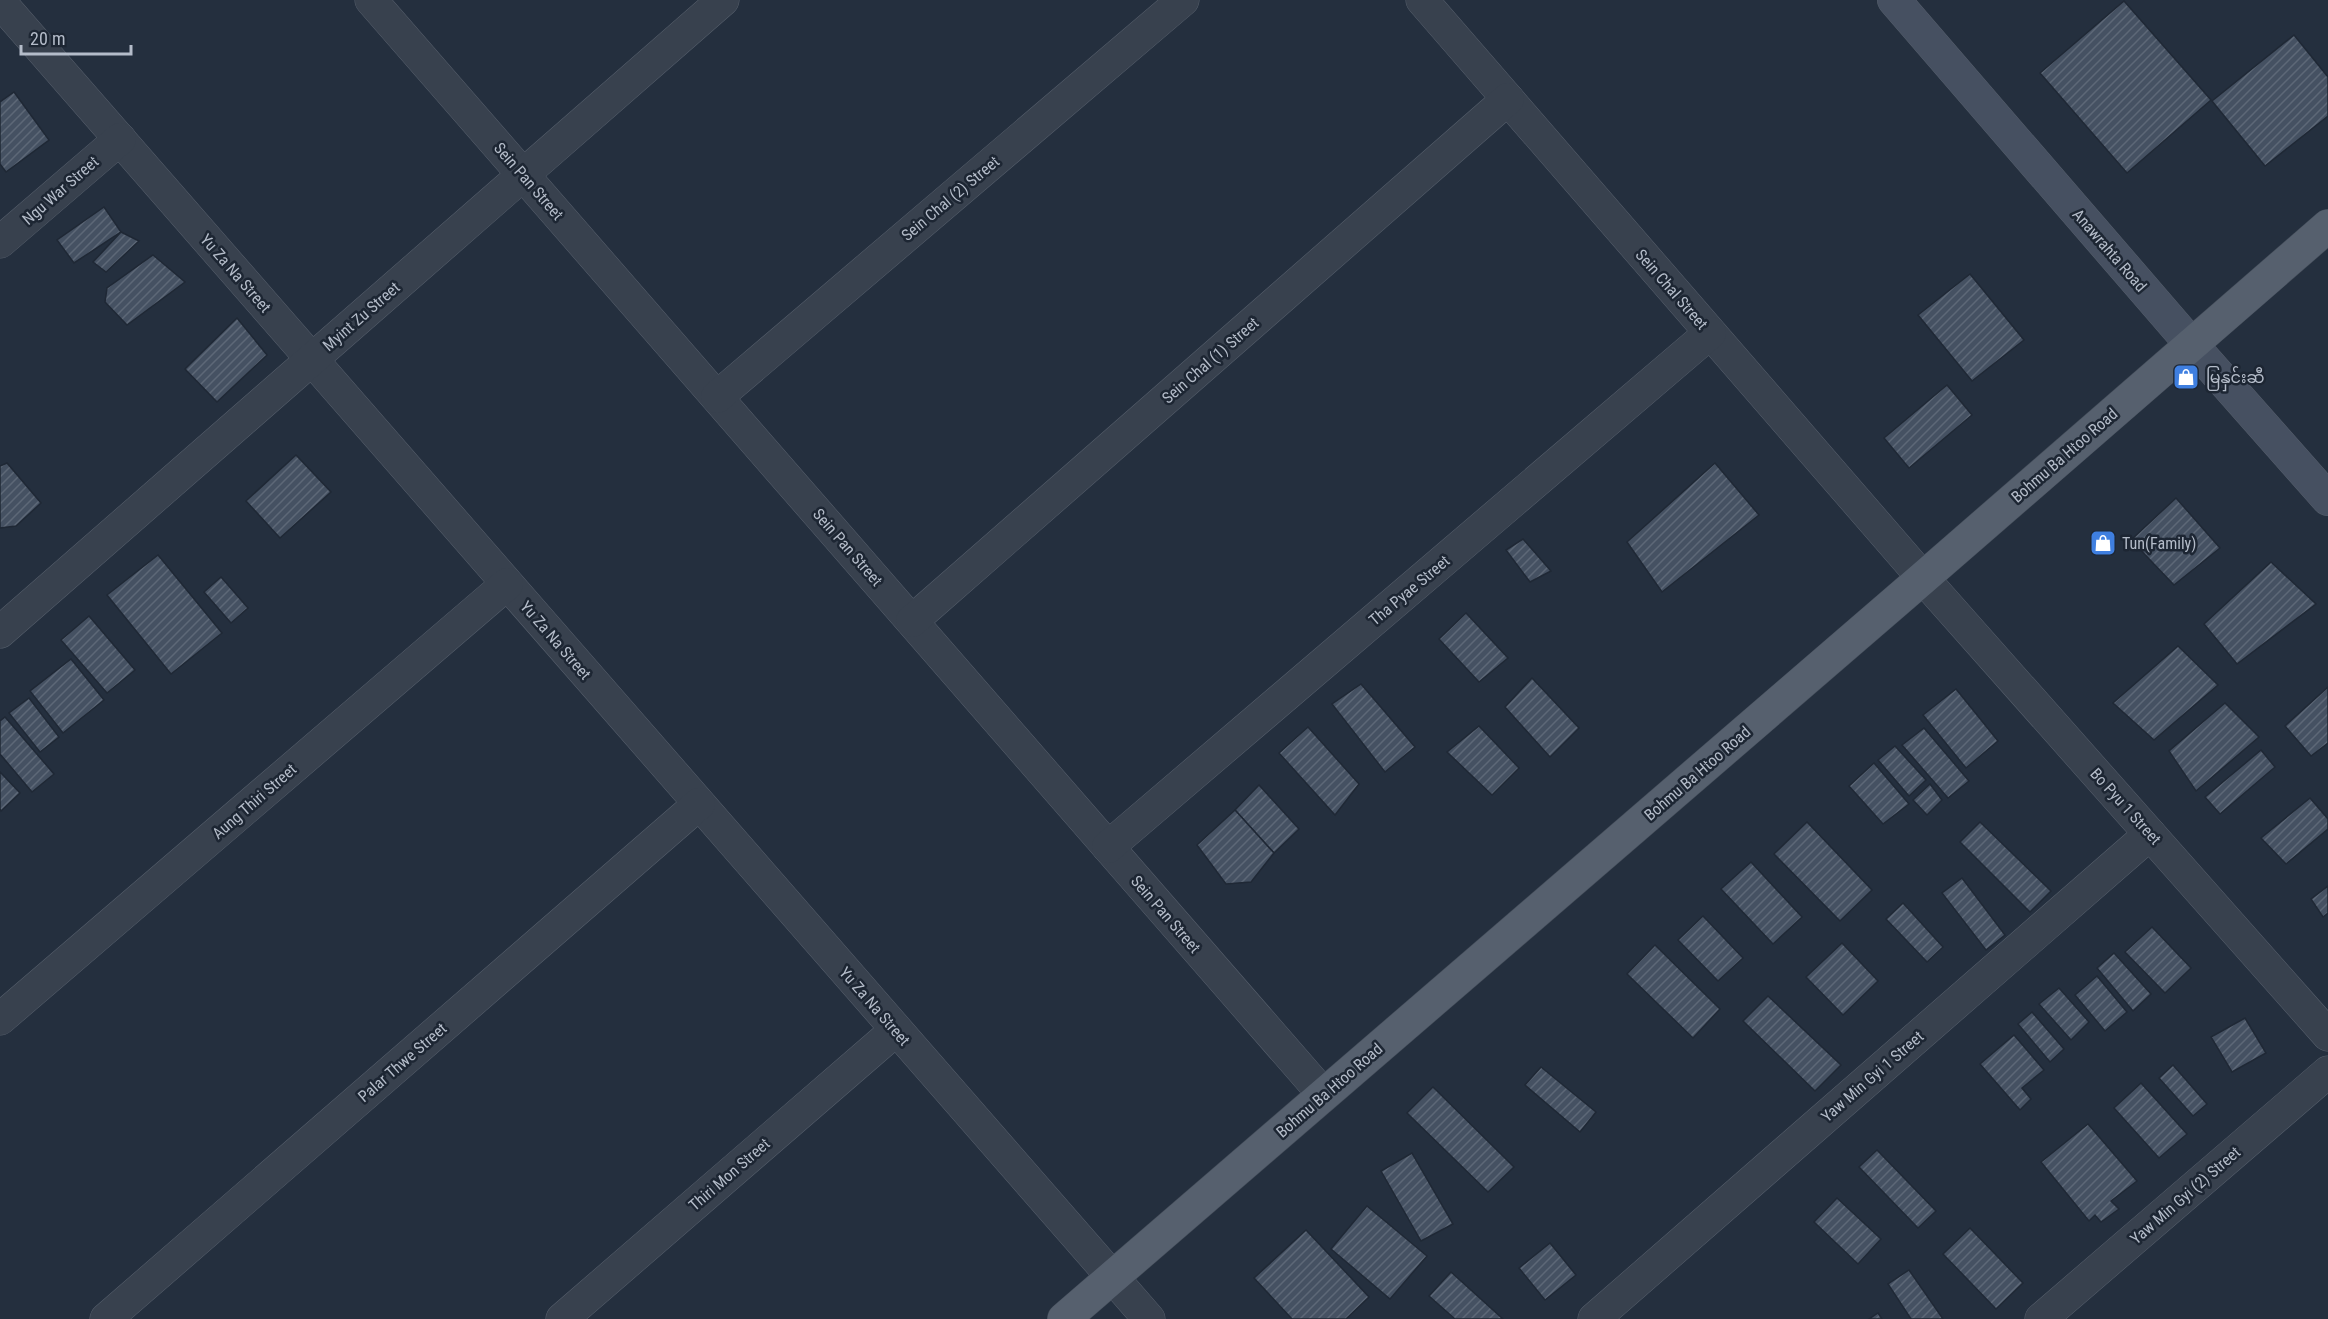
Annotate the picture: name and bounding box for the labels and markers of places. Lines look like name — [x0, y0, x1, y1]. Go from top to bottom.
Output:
shop icon: မြနှင်းဆီ — [2171, 362, 2201, 392]
place label: မြနှင်းဆီ — [2206, 366, 2265, 392]
shop icon: Tun(Family) — [2088, 528, 2118, 558]
place label: Tun(Family) — [2122, 534, 2196, 553]

